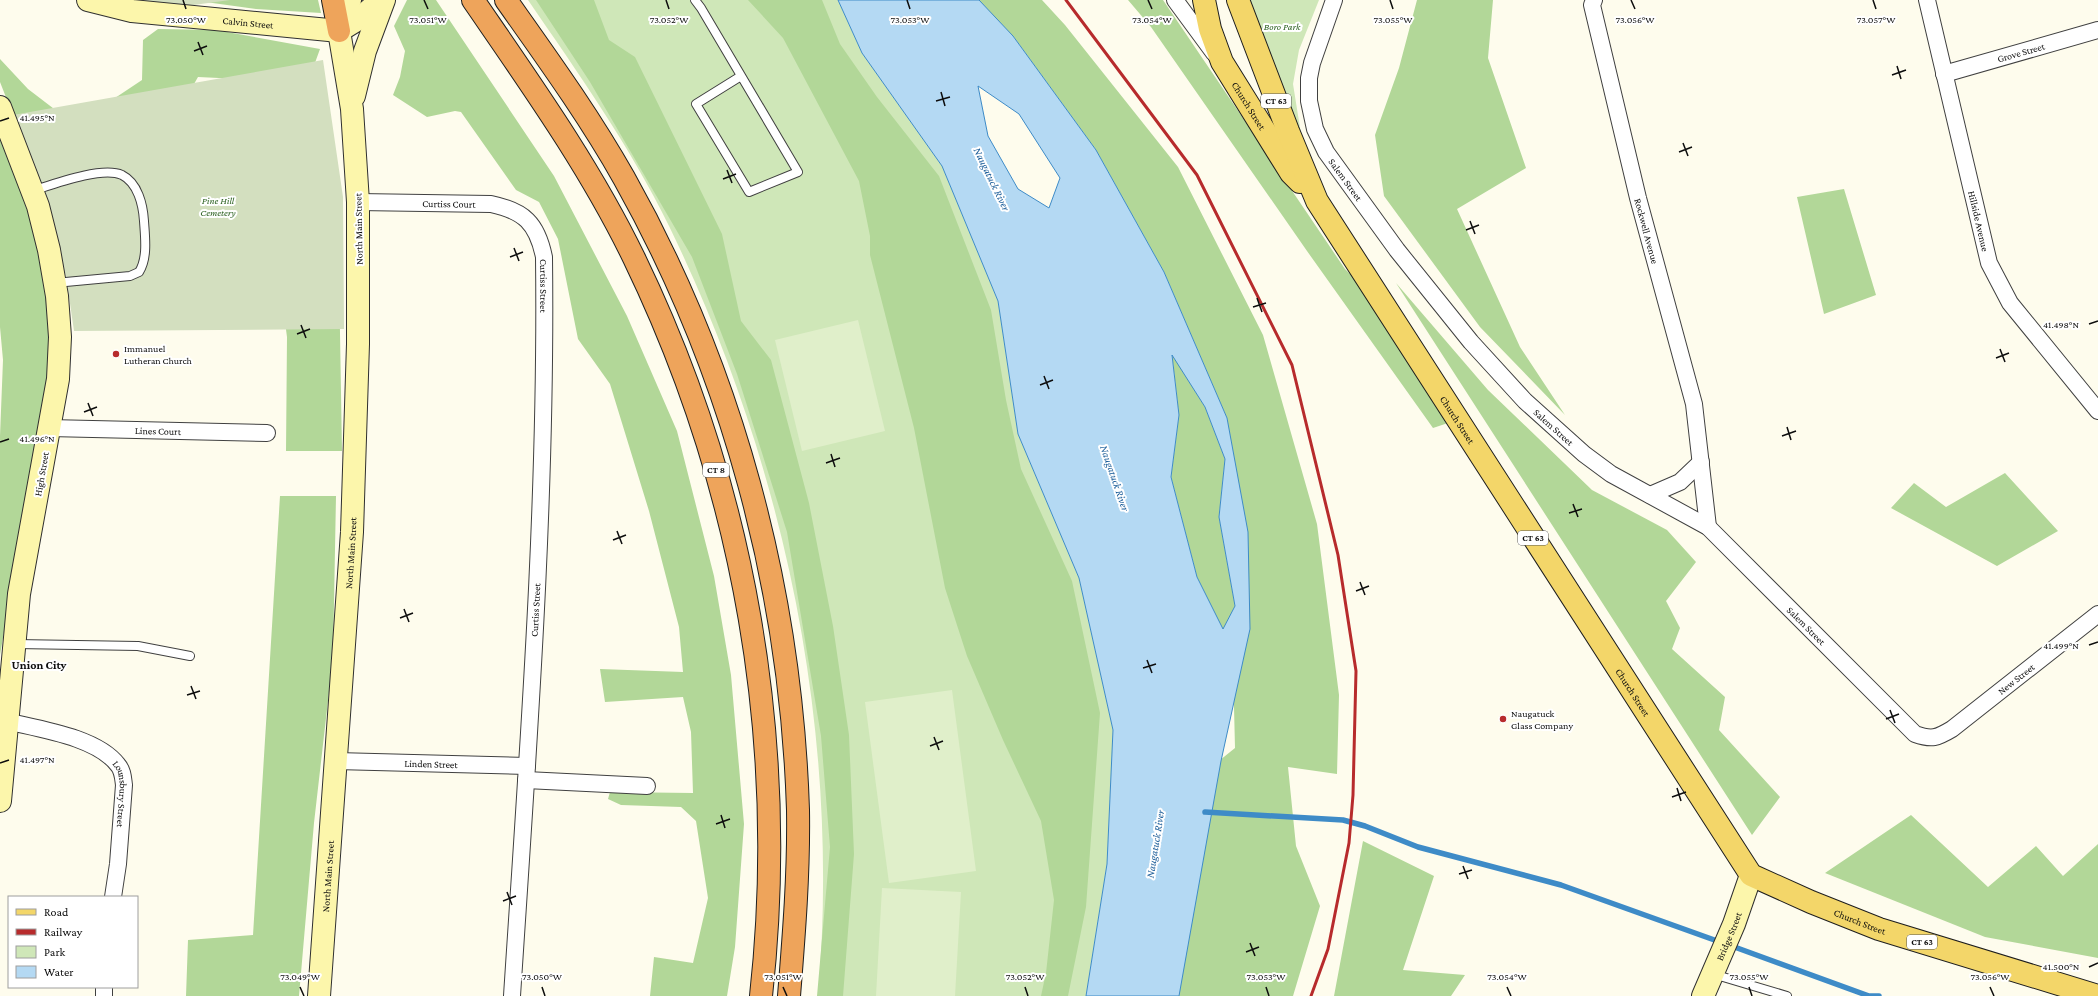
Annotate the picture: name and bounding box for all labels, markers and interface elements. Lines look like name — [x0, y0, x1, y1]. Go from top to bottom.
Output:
text: 73.050°W — [166, 14, 207, 25]
text: 73.051°W — [409, 14, 448, 25]
text: 73.052°W — [650, 14, 689, 25]
text: 73.053°W — [891, 14, 930, 25]
text: 73.054°W — [1132, 14, 1173, 25]
text: 73.055°W — [1374, 14, 1413, 25]
text: 73.056°W — [1615, 14, 1655, 25]
text: 73.057°W — [1857, 14, 1896, 25]
street label: Calvin Street — [222, 15, 275, 31]
park label: Boro Park — [1264, 21, 1301, 32]
street label: Grove Street — [1996, 40, 2047, 65]
street label: Church Street — [1230, 80, 1268, 133]
road number: CT 63 — [1261, 94, 1291, 108]
text: 41.495°N — [19, 112, 55, 123]
water label: Naugatuck River — [971, 145, 1013, 214]
street label: Salem Street — [1326, 156, 1365, 204]
street label: Hillside Avenue — [1966, 190, 1991, 253]
street label: North Main Street — [352, 192, 365, 265]
park label: Pine Hill Cemetery — [200, 195, 236, 218]
street label: Rockwell Avenue — [1632, 197, 1661, 266]
street label: Curtiss Court — [422, 198, 476, 210]
street label: Curtiss Street — [538, 259, 549, 313]
text: 41.498°N — [2043, 319, 2079, 330]
place label: Immanuel Lutheran Church — [124, 343, 193, 366]
marker: Immanuel Lutheran Church — [111, 349, 121, 359]
street label: Church Street — [1438, 394, 1477, 446]
street label: Salem Street — [1531, 407, 1576, 448]
street label: Lines Court — [135, 425, 182, 437]
text: 41.496°N — [19, 433, 55, 444]
water label: Naugatuck River — [1097, 444, 1132, 514]
street label: High Street — [32, 450, 51, 497]
road number: CT 8 — [703, 463, 729, 477]
street label: North Main Street — [343, 516, 358, 589]
road number: CT 63 — [1518, 531, 1548, 545]
street label: Curtiss Street — [529, 582, 542, 637]
street label: Salem Street — [1785, 604, 1828, 648]
text: 41.499°N — [2043, 640, 2079, 651]
district label: Union City — [12, 658, 67, 672]
street label: New Street — [1996, 661, 2037, 697]
street label: Church Street — [1613, 666, 1653, 719]
place label: Naugatuck Glass Company — [1511, 708, 1573, 731]
marker: Naugatuck Glass Company — [1498, 714, 1508, 724]
text: 41.497°N — [19, 754, 55, 765]
street label: Lounsbury Street — [110, 758, 129, 829]
street label: Linden Street — [404, 758, 458, 770]
water label: Naugatuck River — [1144, 808, 1167, 879]
street label: North Main Street — [320, 839, 336, 913]
legend — [8, 896, 138, 988]
text: Road — [44, 905, 69, 919]
street label: Church Street — [1832, 907, 1888, 937]
street label: Bridge Street — [1714, 910, 1744, 962]
text: Railway — [44, 925, 83, 939]
road number: CT 63 — [1907, 935, 1937, 949]
text: Park — [44, 945, 66, 959]
text: 41.500°N — [2043, 961, 2080, 972]
text: Water — [44, 965, 74, 979]
text: 73.049°W — [280, 971, 321, 982]
text: 73.050°W — [522, 971, 563, 982]
text: 73.051°W — [764, 971, 803, 982]
text: 73.052°W — [1006, 971, 1045, 982]
text: 73.053°W — [1247, 971, 1286, 982]
text: 73.054°W — [1487, 971, 1528, 982]
text: 73.055°W — [1730, 971, 1769, 982]
text: 73.056°W — [1970, 971, 2010, 982]

